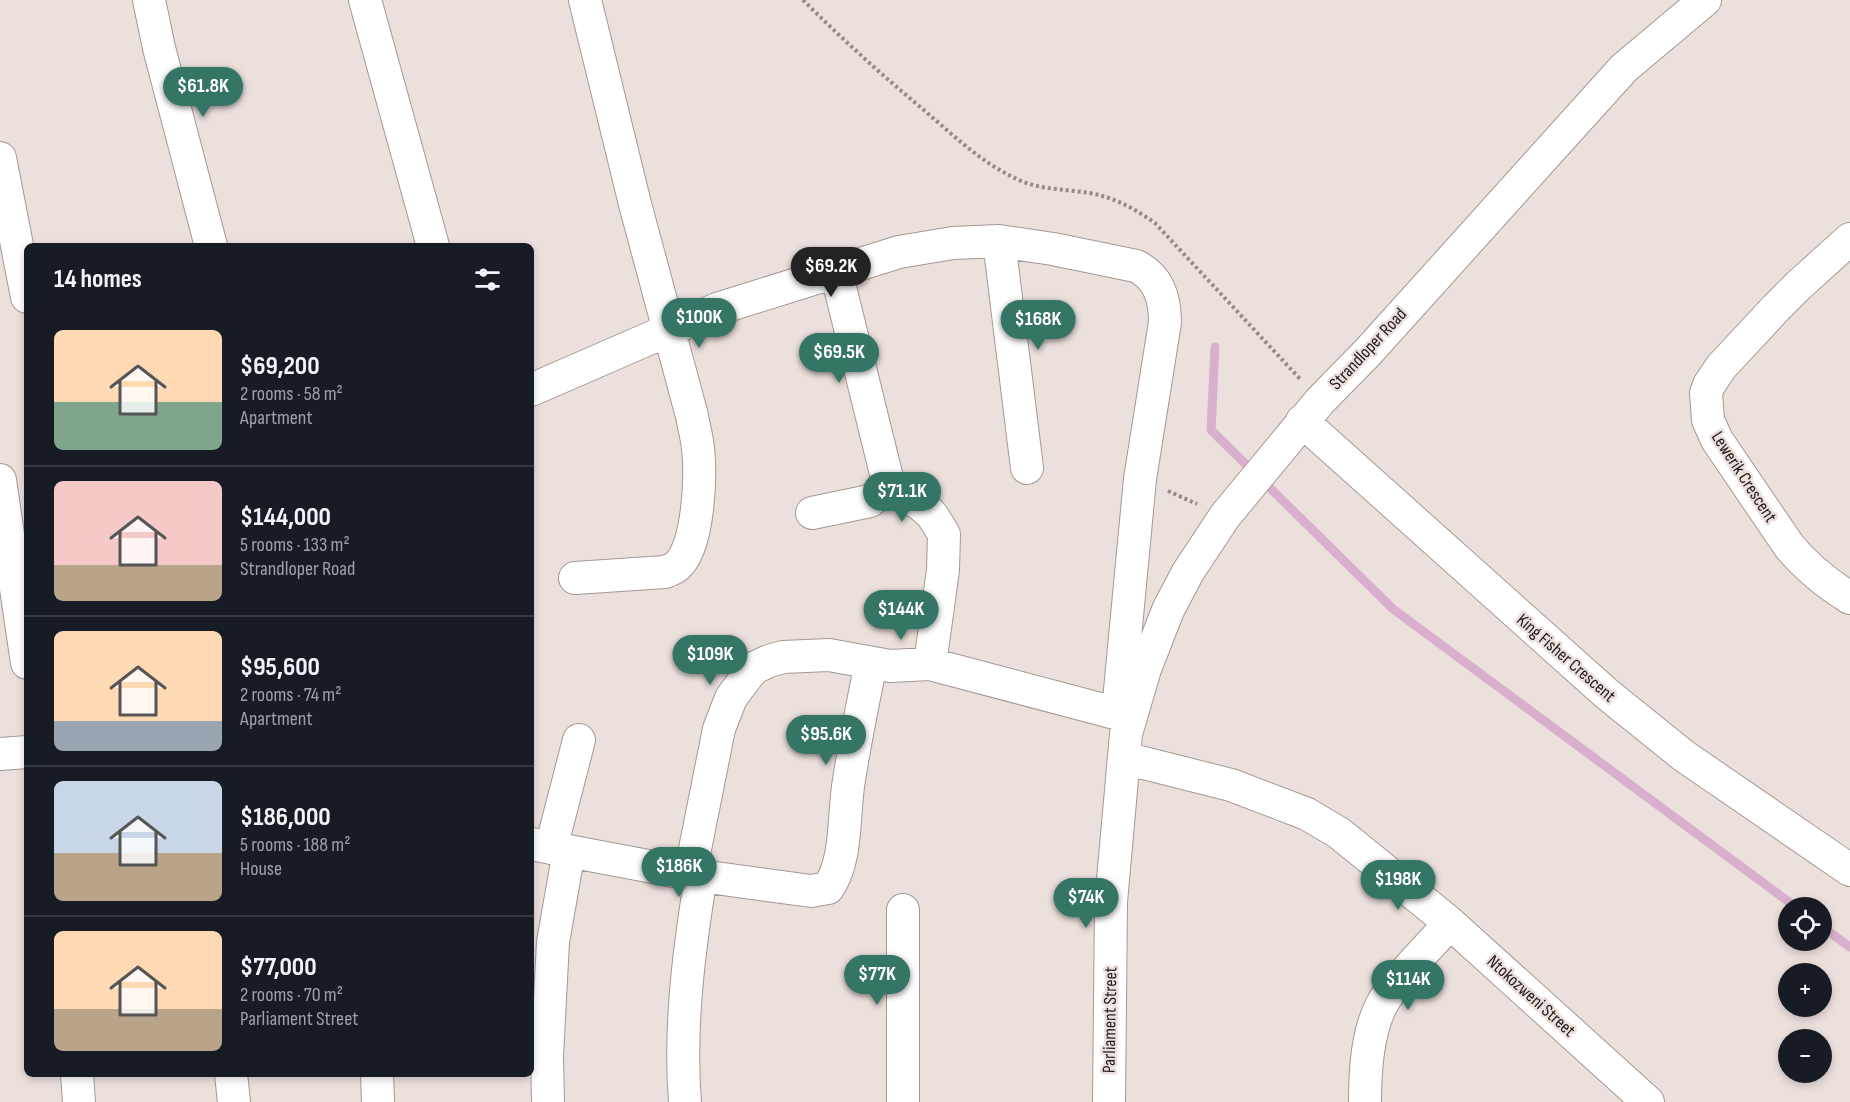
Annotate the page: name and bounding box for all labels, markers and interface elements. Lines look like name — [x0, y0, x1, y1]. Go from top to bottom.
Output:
pin: $61.8K — [154, 67, 252, 118]
text: $61.8K — [177, 74, 229, 98]
pin: $69.2K — [782, 247, 880, 298]
text: $69.2K — [805, 254, 857, 278]
icon: filters — [471, 263, 504, 296]
text: 14 homes — [54, 264, 142, 295]
pin: $100K — [657, 298, 741, 349]
pin: $168K — [996, 300, 1080, 351]
street label: Strandloper Road — [1325, 304, 1411, 394]
text: $100K — [676, 305, 722, 329]
text: $168K — [1015, 307, 1061, 331]
pin: $69.5K — [790, 333, 888, 384]
text: $69.5K — [813, 340, 865, 364]
text: $69,200 — [240, 351, 320, 382]
icon: home — [102, 354, 174, 426]
text: 2 rooms · 58 m² — [240, 382, 343, 406]
text: Apartment — [240, 406, 313, 430]
street label: Lewerik Crescent — [1707, 428, 1781, 527]
pin: $71.1K — [853, 472, 951, 523]
text: $71.1K — [877, 479, 927, 503]
text: $144,000 — [240, 502, 331, 533]
icon: home — [102, 505, 174, 577]
text: 5 rooms · 133 m² — [240, 533, 350, 557]
text: Strandloper Road — [240, 557, 355, 581]
pin: $144K — [859, 590, 943, 641]
text: $144K — [878, 597, 924, 621]
street label: King Fisher Crescent — [1512, 609, 1620, 707]
pin: $109K — [668, 635, 752, 686]
text: $109K — [687, 642, 733, 666]
text: $95,600 — [240, 652, 320, 683]
icon: home — [102, 655, 174, 727]
text: 2 rooms · 74 m² — [240, 683, 341, 707]
text: Apartment — [240, 707, 313, 731]
pin: $95.6K — [777, 715, 875, 766]
text: $95.6K — [800, 722, 852, 746]
text: $186,000 — [240, 802, 331, 833]
icon: home — [102, 805, 174, 877]
text: 5 rooms · 188 m² — [240, 833, 350, 857]
pin: $186K — [637, 847, 721, 898]
text: $186K — [656, 854, 702, 878]
text: House — [240, 857, 282, 881]
pin: $198K — [1356, 860, 1440, 911]
text: $198K — [1375, 867, 1421, 891]
pin: $74K — [1050, 878, 1122, 929]
text: $74K — [1068, 885, 1104, 909]
map controls — [1778, 897, 1832, 1083]
button: locate — [1778, 897, 1832, 951]
street label: Ntokozweni Street — [1483, 951, 1580, 1041]
text: $77,000 — [240, 952, 317, 983]
icon: home — [102, 955, 174, 1027]
pin: $77K — [841, 955, 913, 1006]
pin: $114K — [1366, 960, 1450, 1011]
text: $77K — [858, 962, 896, 986]
button: + — [1778, 963, 1832, 1017]
street label: Parliament Street — [1099, 966, 1121, 1073]
text: $114K — [1385, 967, 1431, 991]
text: 2 rooms · 70 m² — [240, 983, 343, 1007]
text: Parliament Street — [240, 1007, 358, 1031]
button: − — [1778, 1029, 1832, 1083]

